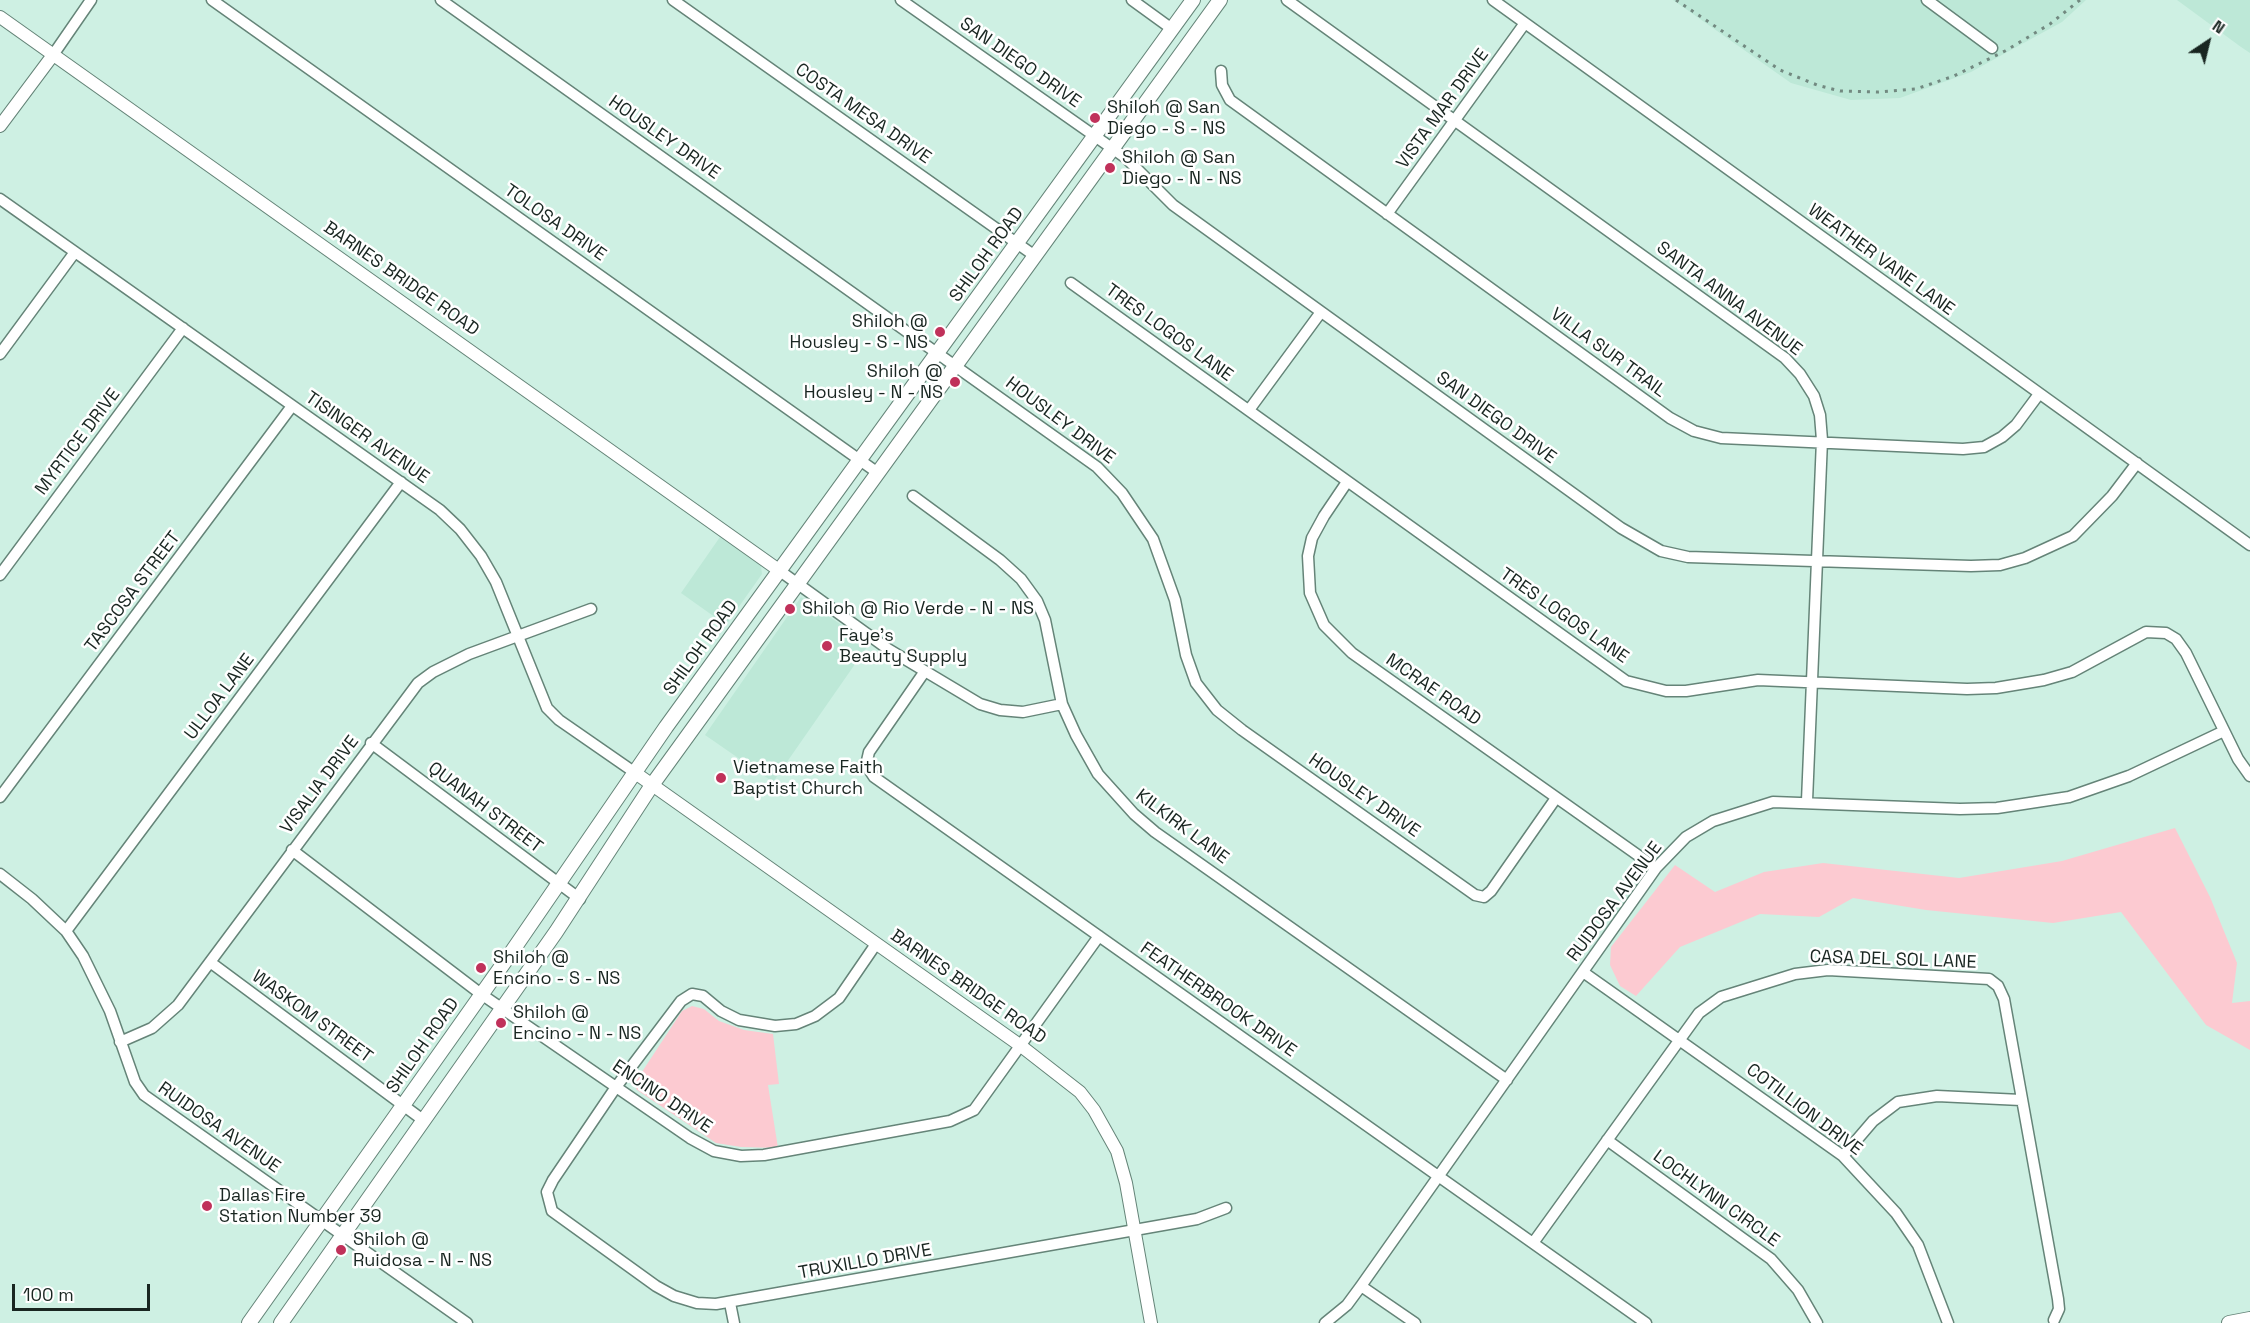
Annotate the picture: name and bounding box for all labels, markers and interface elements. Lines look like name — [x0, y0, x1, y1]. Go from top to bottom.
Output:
north arrow — [2178, 12, 2238, 72]
street label: SAN DIEGO DRIVE — [955, 13, 1085, 113]
text: N — [2208, 15, 2229, 39]
street label: VISTA MAR DRIVE — [1392, 45, 1494, 173]
street label: COSTA MESA DRIVE — [791, 59, 935, 169]
street label: HOUSLEY DRIVE — [604, 91, 724, 185]
place label: Shiloh @ San Diego - S - NS — [1107, 97, 1226, 140]
marker: Shiloh @ San Diego - S - NS — [1088, 111, 1102, 125]
place label: Shiloh @ San Diego - N - NS — [1122, 147, 1242, 190]
marker: Shiloh @ San Diego - N - NS — [1103, 161, 1117, 175]
street label: TOLOSA DRIVE — [500, 180, 610, 266]
street label: WEATHER VANE LANE — [1804, 200, 1958, 320]
street label: SHILOH ROAD — [945, 203, 1029, 307]
street label: BARNES BRIDGE ROAD — [319, 217, 483, 341]
street label: SANTA ANNA AVENUE — [1652, 237, 1806, 361]
street label: TRES LOGOS LANE — [1101, 280, 1237, 386]
street label: VILLA SUR TRAIL — [1546, 304, 1670, 402]
place label: Shiloh @ Housley - S - NS — [790, 311, 928, 354]
marker: Shiloh @ Housley - S - NS — [933, 325, 947, 339]
place label: Shiloh @ Housley - N - NS — [804, 361, 943, 404]
street label: SAN DIEGO DRIVE — [1432, 367, 1560, 469]
street label: HOUSLEY DRIVE — [1001, 373, 1119, 469]
marker: Shiloh @ Housley - N - NS — [948, 375, 962, 389]
street label: MYRTICE DRIVE — [31, 384, 125, 500]
street label: TISINGER AVENUE — [301, 387, 433, 489]
street label: TASCOSA STREET — [81, 527, 185, 657]
street label: TRES LOGOS LANE — [1496, 564, 1632, 668]
street label: SHILOH ROAD — [659, 596, 743, 700]
place label: Shiloh @ Rio Verde - N - NS — [802, 598, 1034, 620]
marker: Shiloh @ Rio Verde - N - NS — [783, 602, 797, 616]
place label: Faye's Beauty Supply — [839, 625, 967, 668]
marker: Faye's Beauty Supply — [820, 639, 834, 653]
street label: MCRAE ROAD — [1381, 649, 1485, 731]
street label: ULLOA LANE — [181, 650, 259, 744]
street label: VISALIA DRIVE — [276, 732, 364, 838]
street label: HOUSLEY DRIVE — [1304, 749, 1424, 843]
place label: Vietnamese Faith Baptist Church — [733, 757, 883, 800]
street label: QUANAH STREET — [423, 758, 547, 858]
marker: Vietnamese Faith Baptist Church — [714, 771, 728, 785]
street label: KILKIRK LANE — [1131, 785, 1233, 869]
street label: RUIDOSA AVENUE — [1563, 838, 1667, 966]
street label: BARNES BRIDGE ROAD — [886, 925, 1050, 1049]
street label: FEATHERBROOK DRIVE — [1136, 938, 1300, 1062]
street label: CASA DEL SOL LANE — [1809, 946, 1977, 974]
place label: Shiloh @ Encino - S - NS — [493, 947, 620, 990]
marker: Shiloh @ Encino - S - NS — [474, 961, 488, 975]
street label: WASKOM STREET — [248, 966, 376, 1068]
street label: SHILOH ROAD — [382, 994, 464, 1098]
place label: Shiloh @ Encino - N - NS — [513, 1002, 641, 1044]
marker: Shiloh @ Encino - N - NS — [494, 1016, 508, 1030]
street label: ENCINO DRIVE — [608, 1056, 716, 1138]
street label: COTILLION DRIVE — [1742, 1059, 1866, 1161]
street label: RUIDOSA AVENUE — [154, 1078, 284, 1178]
street label: LOCHLYNN CIRCLE — [1649, 1146, 1783, 1252]
place label: Dallas Fire Station Number 39 — [219, 1185, 382, 1228]
marker: Dallas Fire Station Number 39 — [200, 1199, 214, 1213]
place label: Shiloh @ Ruidosa - N - NS — [353, 1229, 492, 1272]
street label: TRUXILLO DRIVE — [797, 1240, 933, 1284]
marker: Shiloh @ Ruidosa - N - NS — [334, 1243, 348, 1257]
scale bar — [15, 1272, 153, 1310]
text: 100 m — [23, 1283, 74, 1306]

